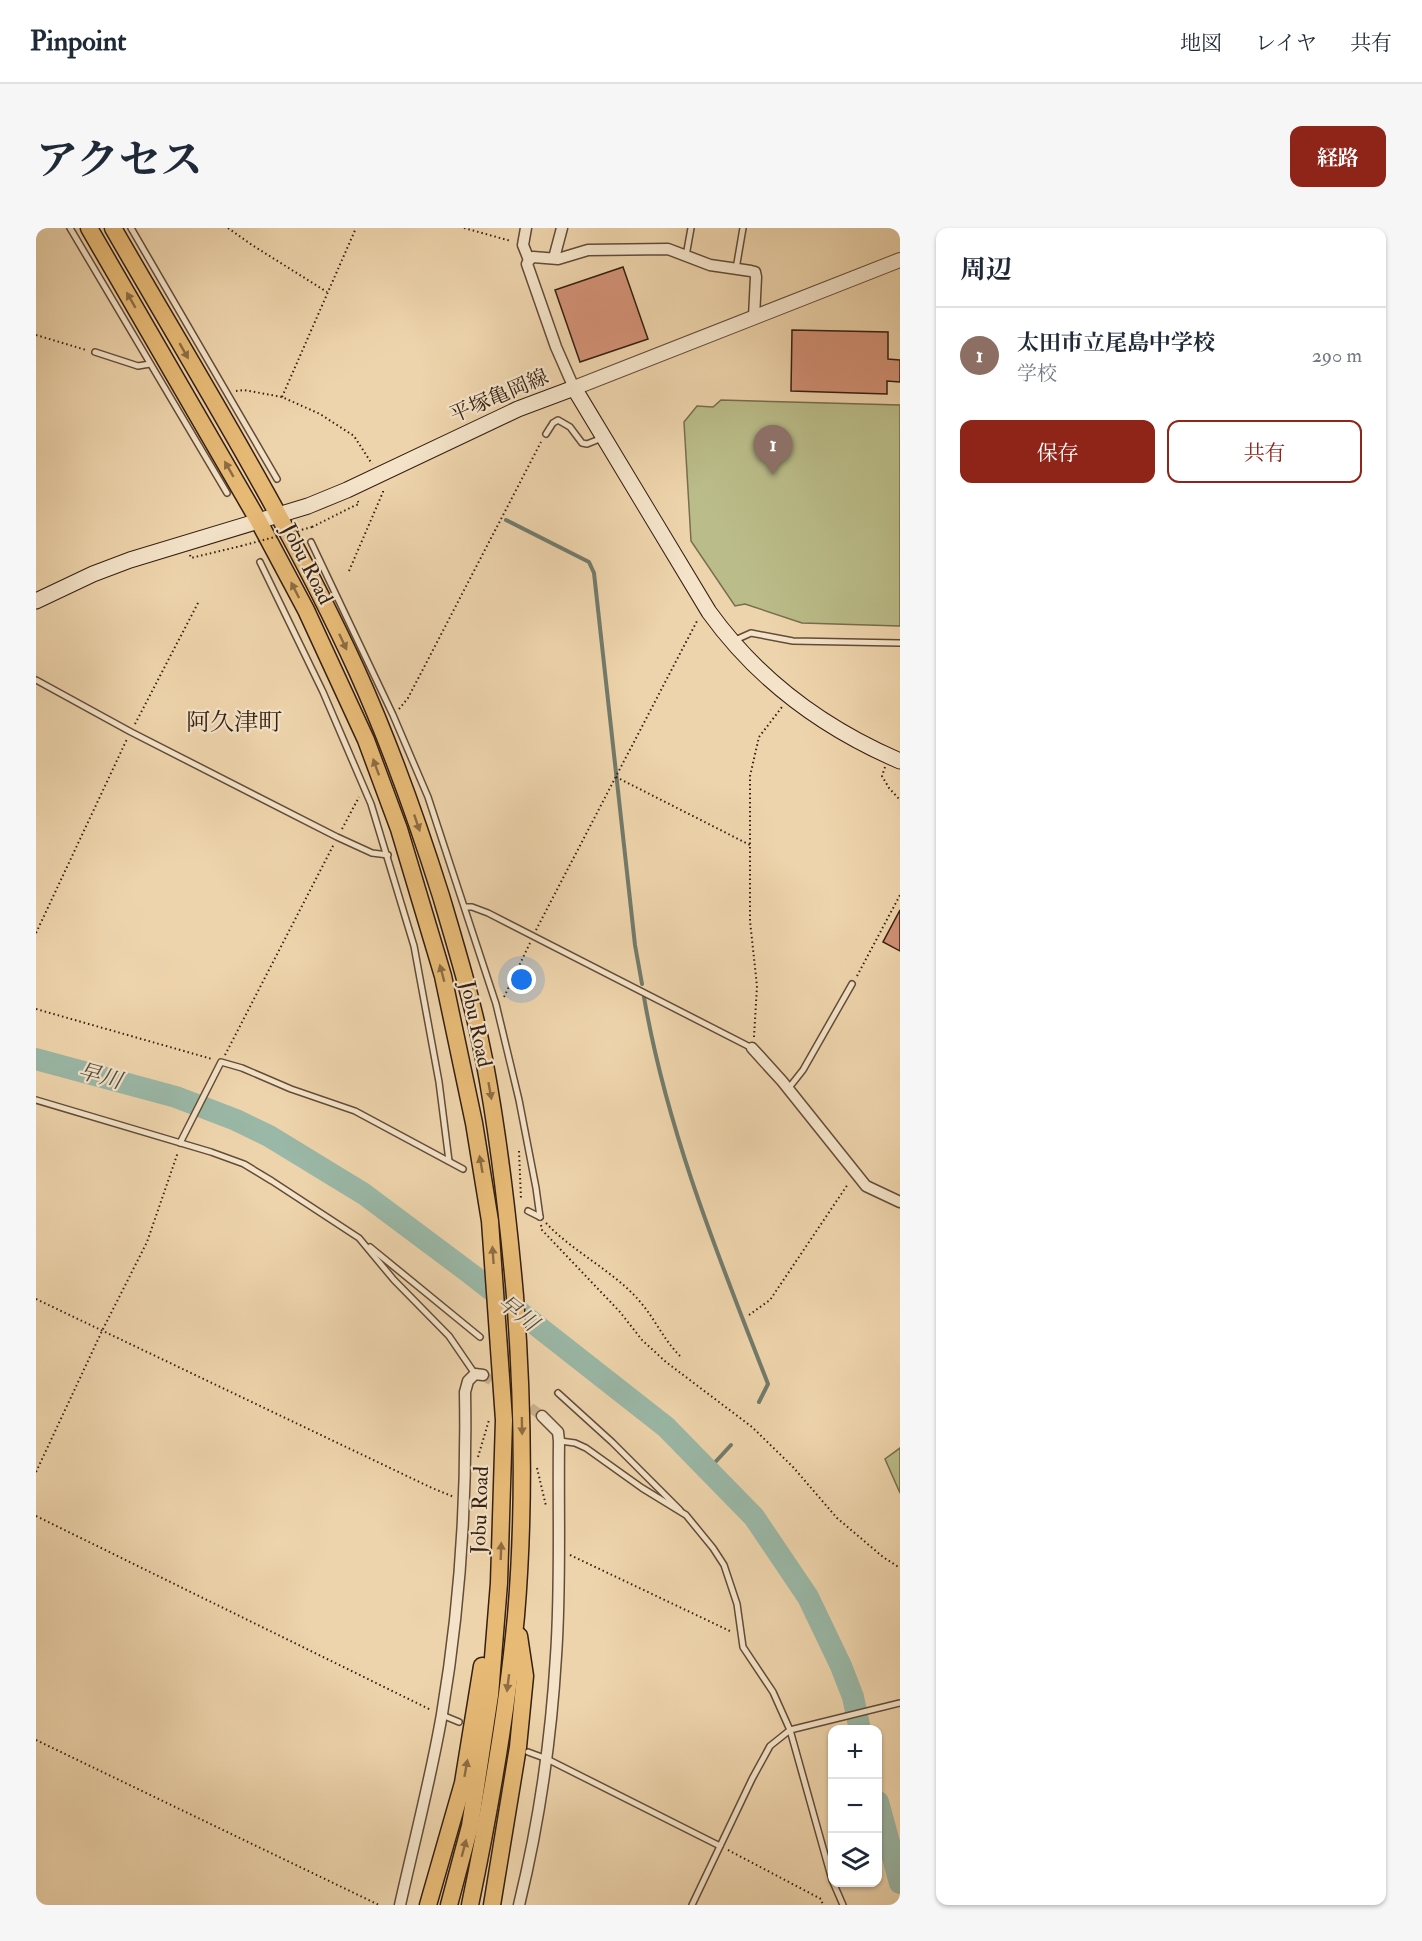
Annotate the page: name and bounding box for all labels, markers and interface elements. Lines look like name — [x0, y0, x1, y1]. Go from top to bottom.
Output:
text: Pinpoint — [30, 24, 126, 59]
text: 地図 — [1180, 30, 1222, 57]
text: レイヤ — [1255, 30, 1317, 57]
text: 共有 — [1350, 30, 1392, 57]
button: 経路 — [1290, 126, 1386, 187]
text: アクセス — [36, 135, 203, 187]
text: 周辺 — [960, 254, 1012, 286]
one-way arrow — [126, 292, 137, 308]
text: 太田市立尾島中学校 — [1017, 329, 1215, 357]
one-way arrow — [179, 343, 190, 359]
text: 1 — [976, 343, 983, 368]
text: 290 m — [1312, 343, 1362, 368]
text: 学校 — [1017, 361, 1057, 386]
street label: 平塚亀岡線 — [445, 363, 553, 429]
button: 保存 — [960, 420, 1155, 483]
button: 共有 — [1167, 420, 1362, 483]
pin: 1 — [754, 426, 792, 475]
one-way arrow — [224, 460, 234, 477]
street label: Jobu Road — [275, 518, 339, 610]
one-way arrow — [291, 581, 300, 598]
one-way arrow — [339, 634, 348, 651]
district label: 阿久津町 — [186, 707, 282, 738]
one-way arrow — [371, 758, 380, 776]
one-way arrow — [412, 814, 422, 832]
one-way arrow — [436, 963, 446, 982]
your location — [507, 965, 536, 994]
street label: Jobu Road — [453, 977, 498, 1070]
water label: 早川 — [75, 1057, 127, 1096]
one-way arrow — [486, 1082, 495, 1101]
one-way arrow — [476, 1154, 485, 1173]
one-way arrow — [488, 1245, 498, 1264]
water label: 早川 — [492, 1288, 546, 1339]
one-way arrow — [517, 1416, 527, 1435]
street label: Jobu Road — [465, 1465, 495, 1555]
one-way arrow — [496, 1542, 505, 1561]
one-way arrow — [503, 1674, 513, 1693]
map controls — [828, 1725, 882, 1887]
button: + — [828, 1725, 882, 1779]
one-way arrow — [461, 1758, 470, 1777]
button: − — [828, 1779, 882, 1833]
button: layers — [828, 1833, 882, 1887]
one-way arrow — [460, 1839, 469, 1857]

